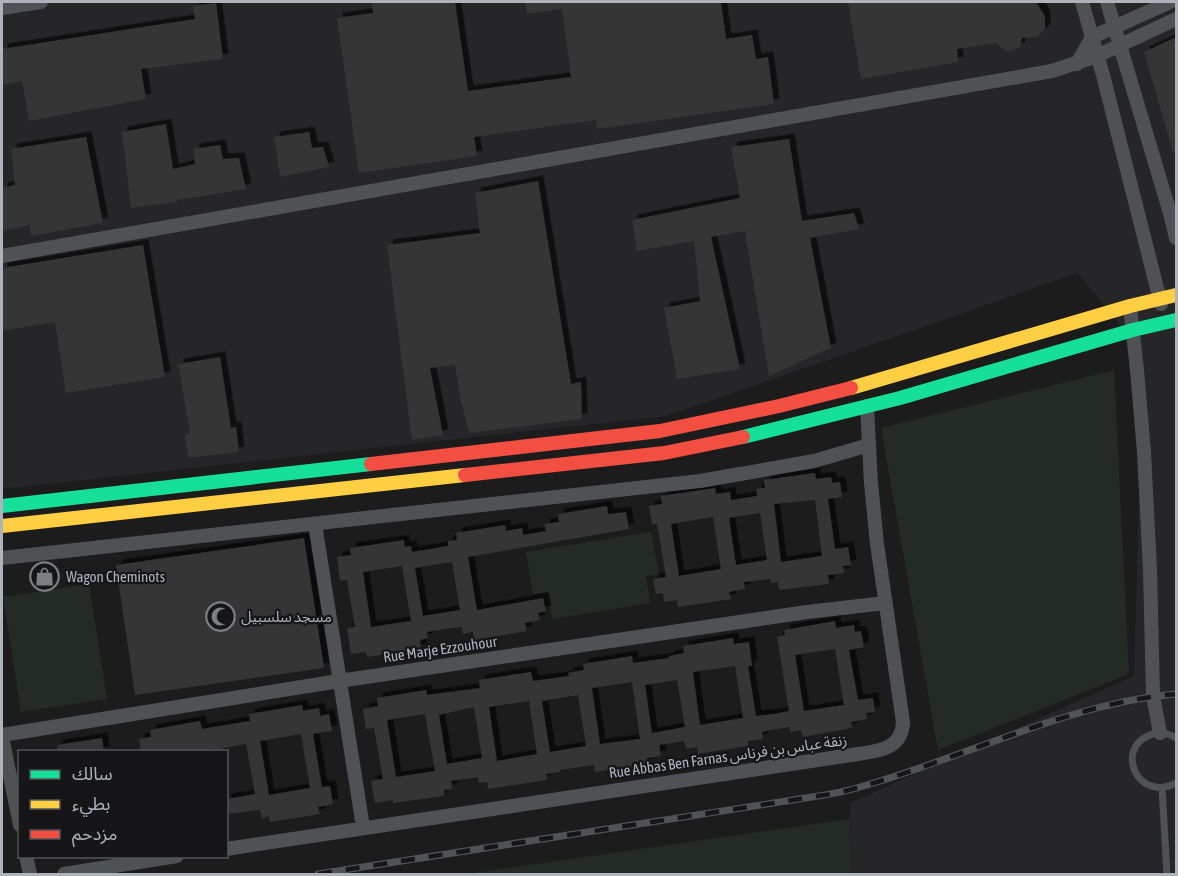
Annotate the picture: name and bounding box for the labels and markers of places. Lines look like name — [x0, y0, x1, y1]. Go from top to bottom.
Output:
shop icon: Wagon Cheminots — [29, 560, 61, 592]
place label: Wagon Cheminots — [66, 568, 165, 585]
mosque icon: مسجد سلسبيل — [204, 600, 236, 632]
place label: مسجد سلسبيل — [241, 608, 332, 626]

